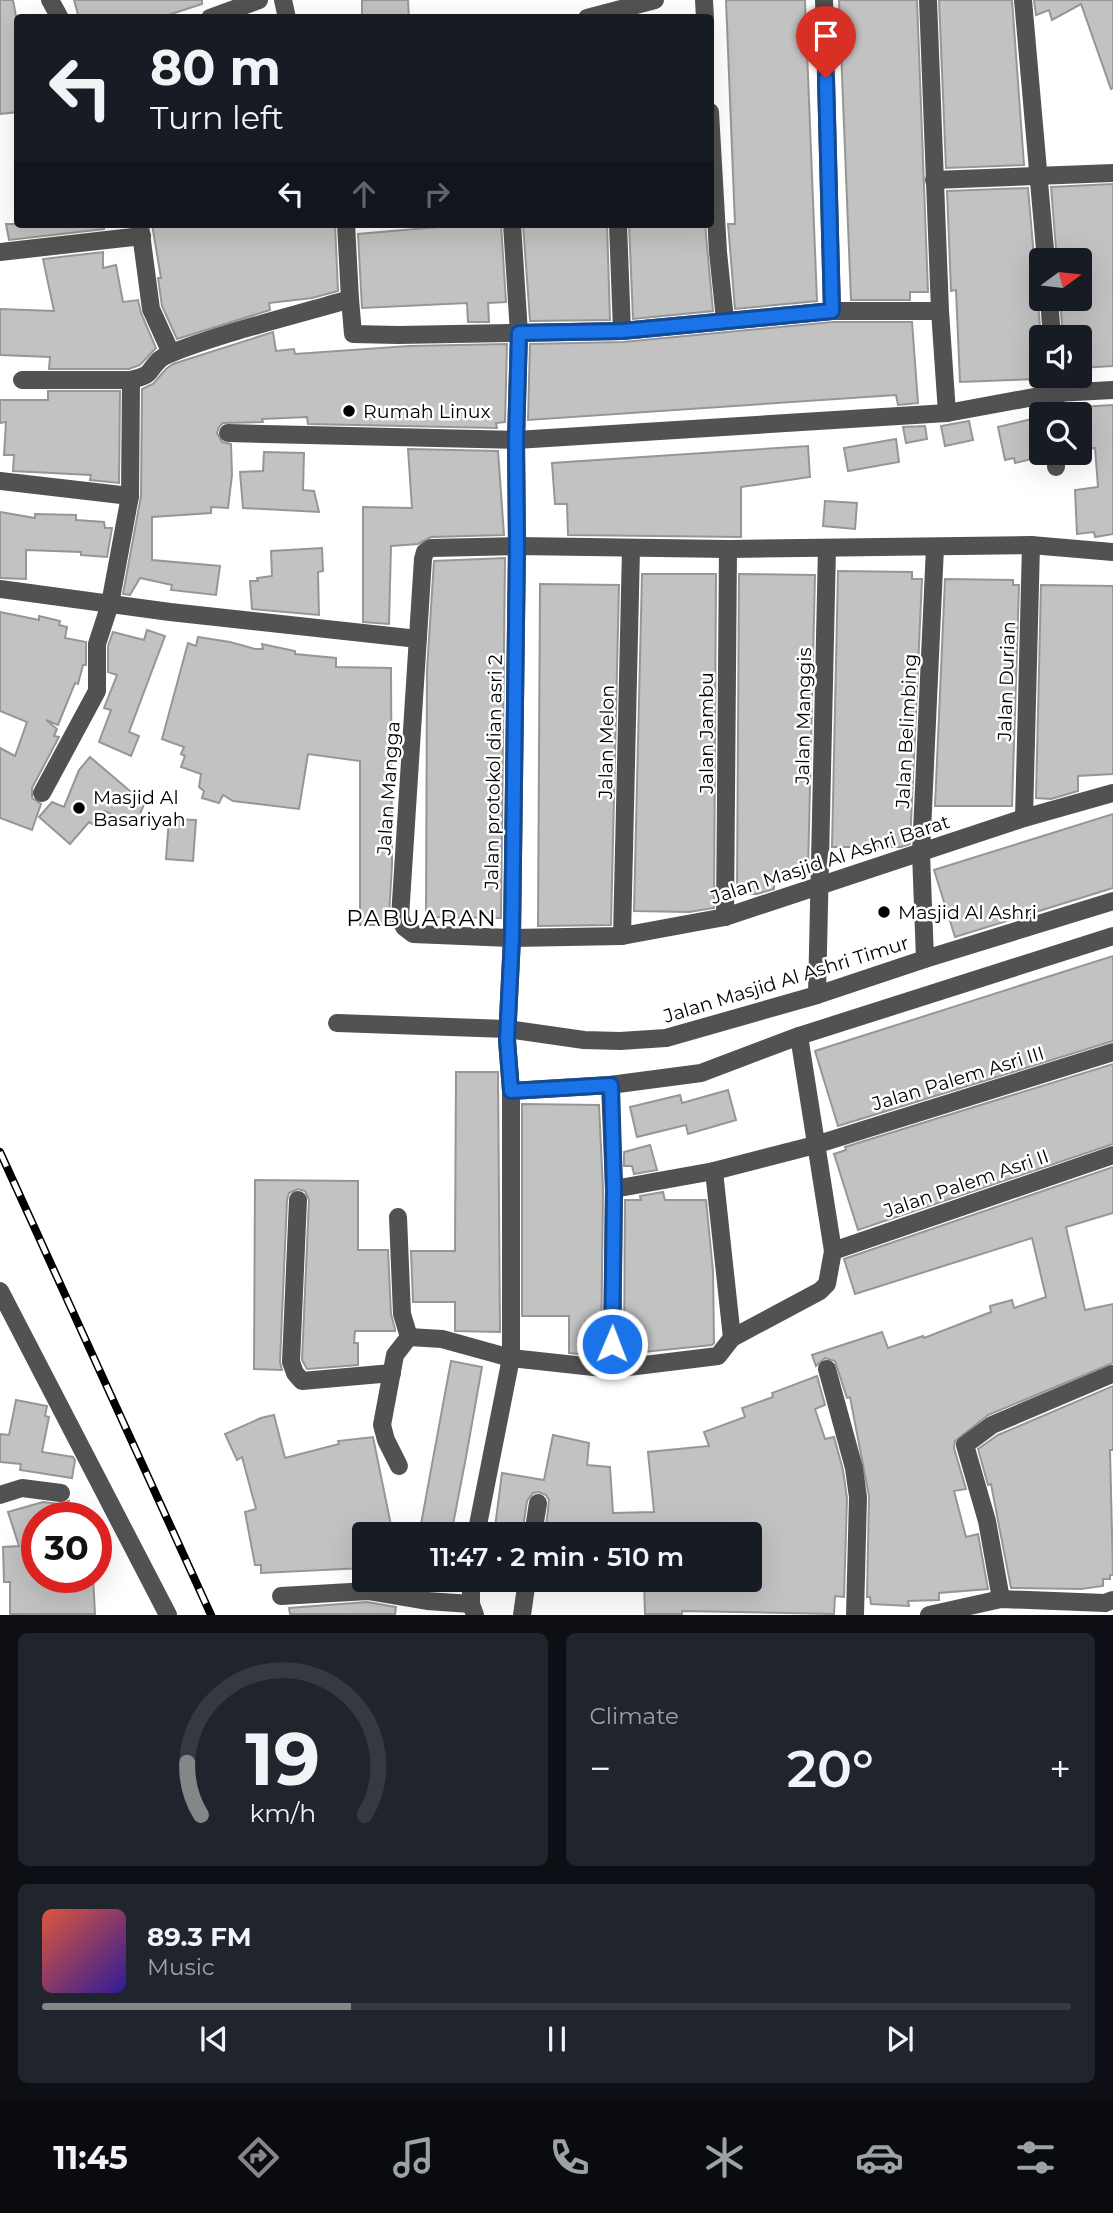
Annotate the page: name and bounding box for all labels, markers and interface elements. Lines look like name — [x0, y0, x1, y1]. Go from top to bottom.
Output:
pin — [796, 6, 856, 78]
icon: arrive — [807, 17, 845, 55]
text: 80 m — [150, 38, 281, 97]
icon: left — [35, 42, 126, 133]
text: Turn left — [150, 98, 284, 137]
icon: left — [272, 175, 310, 213]
icon: ahead — [345, 175, 383, 213]
icon: right — [418, 175, 456, 213]
north arrow — [1029, 248, 1092, 312]
map controls — [1029, 248, 1092, 465]
button: sound — [1029, 325, 1092, 388]
place label: Rumah Linux — [363, 400, 491, 423]
button: search — [1029, 402, 1092, 465]
marker: Rumah Linux — [341, 403, 357, 419]
street label: Jalan Durian — [993, 621, 1020, 742]
street label: Jalan Manggis — [791, 647, 816, 786]
street label: Jalan Belimbing — [891, 653, 922, 810]
street label: Jalan protokol dian asri 2 — [480, 654, 507, 891]
street label: Jalan Jambu — [695, 672, 718, 795]
street label: Jalan Melon — [594, 685, 619, 800]
street label: Jalan Mangga — [372, 720, 405, 857]
place label: Masjid Al Basariyah — [93, 786, 186, 831]
marker: Masjid Al Basariyah — [71, 800, 87, 816]
street label: Jalan Masjid Al Ashri Barat — [707, 810, 953, 909]
place label: Masjid Al Ashri — [898, 901, 1037, 924]
district label: PABUARAN — [346, 904, 498, 932]
marker: Masjid Al Ashri — [876, 904, 892, 920]
street label: Jalan Masjid Al Ashri Timur — [660, 931, 912, 1028]
street label: Jalan Palem Asri III — [868, 1041, 1047, 1116]
street label: Jalan Palem Asri II — [880, 1144, 1052, 1223]
position arrow — [575, 1307, 649, 1381]
speed limit sign: 30 — [21, 1502, 112, 1593]
text: 11:47 · 2 min · 510 m — [430, 1541, 684, 1573]
text: Climate — [590, 1702, 679, 1730]
text: 19 — [245, 1716, 320, 1804]
text: 20° — [787, 1737, 874, 1800]
text: − — [590, 1745, 611, 1792]
text: + — [1049, 1745, 1071, 1792]
text: km/h — [249, 1798, 316, 1828]
text: 89.3 FM — [147, 1921, 252, 1953]
text: Music — [147, 1953, 215, 1981]
icon: previous — [195, 2020, 233, 2058]
icon: pause — [538, 2020, 576, 2058]
icon: next — [881, 2020, 919, 2058]
icon: directions — [234, 2133, 283, 2182]
icon: music — [389, 2133, 438, 2182]
icon: phone — [545, 2133, 594, 2182]
icon: climate — [700, 2133, 749, 2182]
icon: car — [855, 2133, 904, 2182]
icon: filters — [1011, 2133, 1060, 2182]
text: 11:45 — [53, 2138, 128, 2177]

